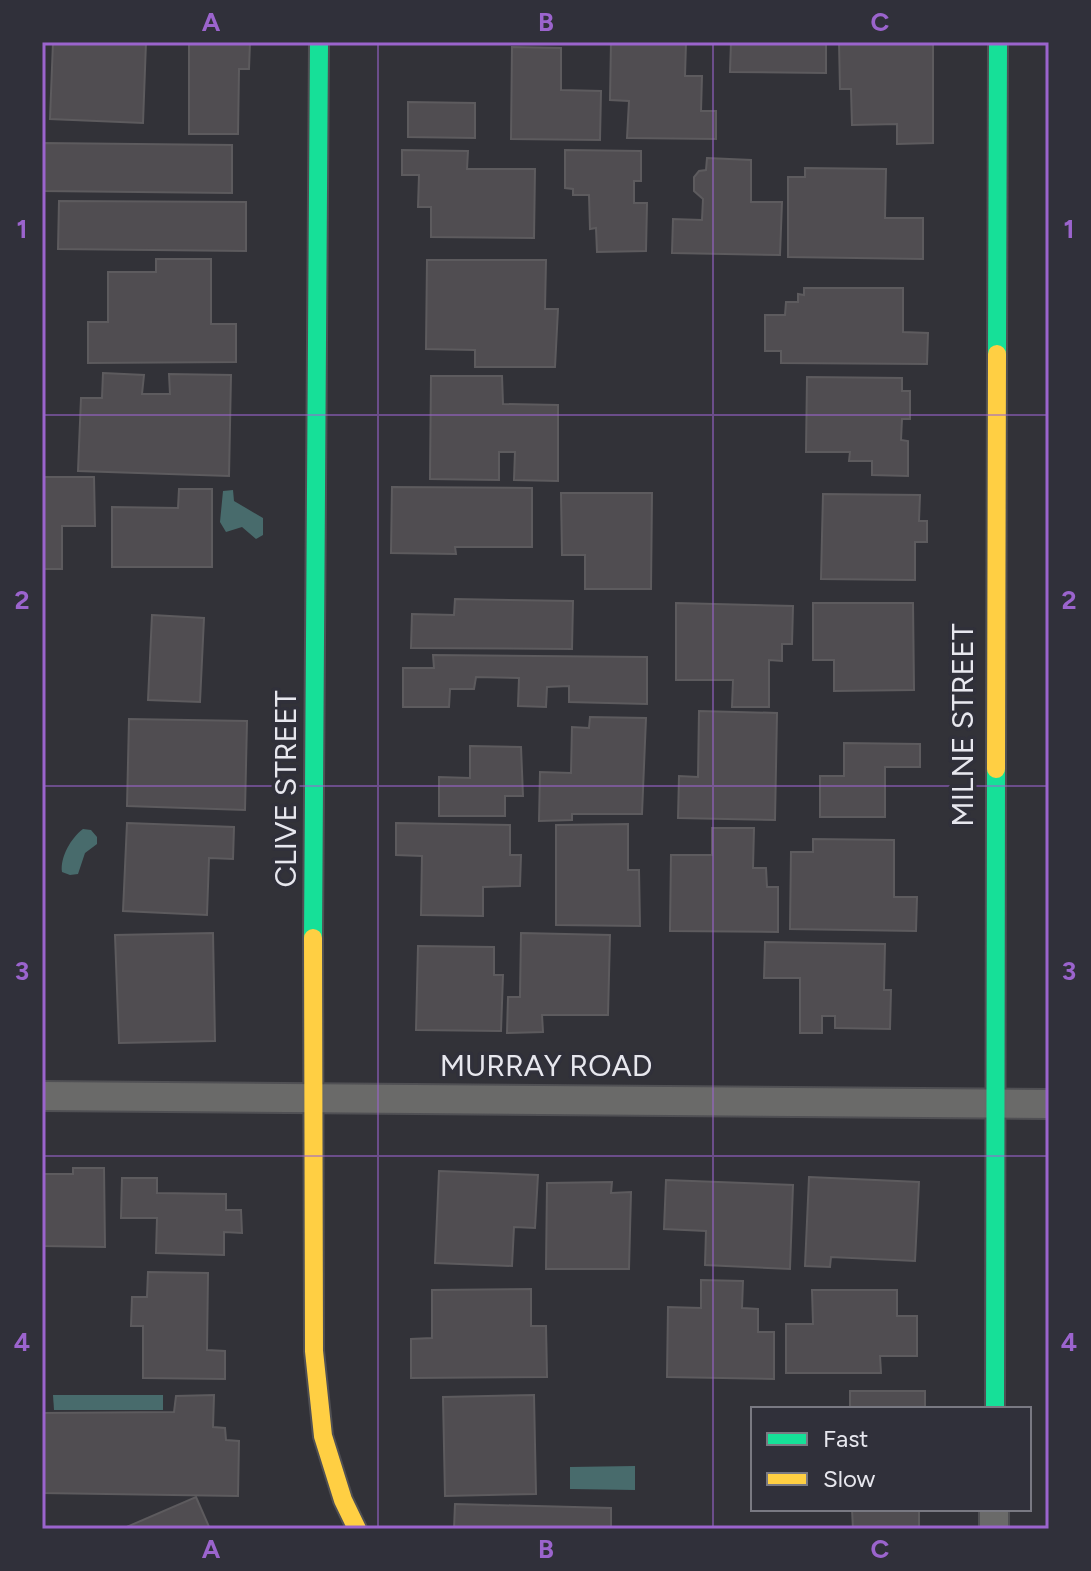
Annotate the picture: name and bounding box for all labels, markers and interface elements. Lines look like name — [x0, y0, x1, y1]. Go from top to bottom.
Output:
text: A — [202, 6, 221, 38]
text: B — [538, 6, 554, 38]
text: C — [871, 6, 890, 38]
text: 1 — [17, 213, 27, 245]
text: 1 — [1064, 213, 1074, 245]
text: 2 — [14, 584, 30, 616]
text: 2 — [1061, 584, 1077, 616]
street label: MILNE STREET — [944, 623, 981, 827]
street label: CLIVE STREET — [267, 690, 304, 888]
text: 3 — [15, 955, 29, 987]
text: 3 — [1062, 955, 1076, 987]
street label: MURRAY ROAD — [440, 1047, 652, 1084]
text: 4 — [14, 1326, 30, 1358]
text: 4 — [1061, 1326, 1077, 1358]
legend — [751, 1407, 1031, 1511]
text: Fast — [823, 1424, 868, 1453]
text: Slow — [823, 1464, 876, 1493]
text: A — [202, 1533, 221, 1565]
text: B — [538, 1533, 554, 1565]
text: C — [871, 1533, 890, 1565]

